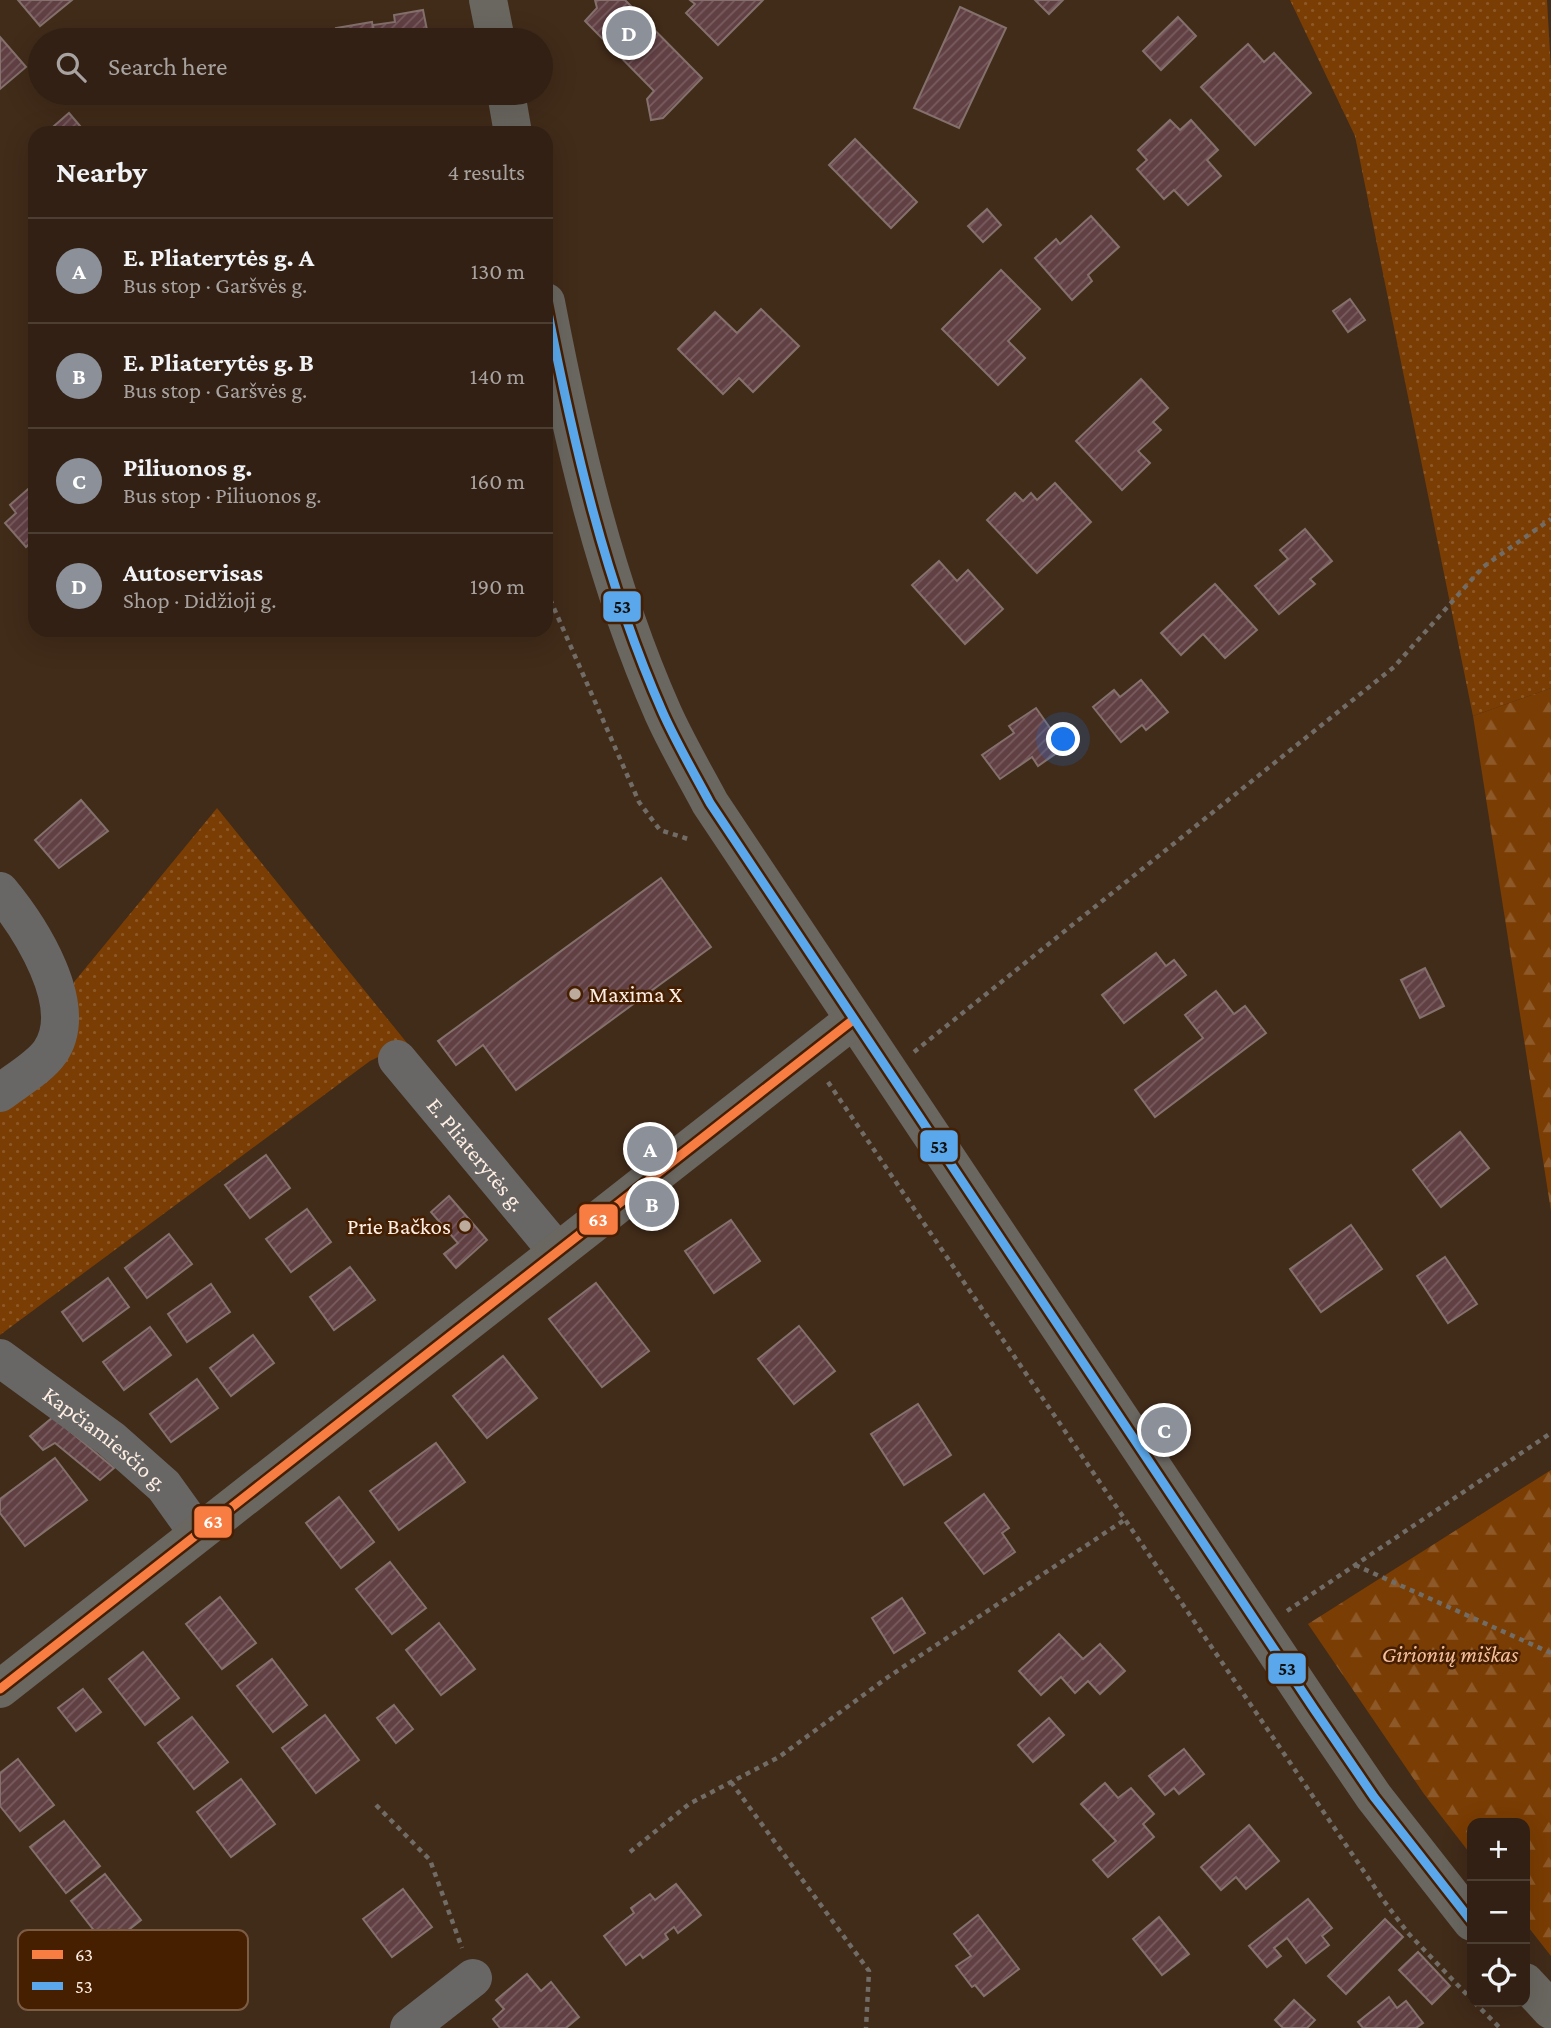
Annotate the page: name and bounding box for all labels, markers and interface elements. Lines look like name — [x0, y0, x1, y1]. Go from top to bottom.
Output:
pin: D — [606, 7, 652, 59]
search box — [28, 28, 553, 105]
icon: search — [52, 48, 90, 86]
text: Search here — [108, 52, 227, 81]
text: Nearby — [56, 155, 147, 188]
text: 4 results — [447, 159, 525, 185]
text: E. Pliaterytės g. A — [123, 243, 314, 272]
text: A — [72, 258, 86, 284]
text: 130 m — [471, 258, 525, 284]
text: Bus stop · Garšvės g. — [123, 272, 307, 298]
text: E. Pliaterytės g. B — [123, 348, 314, 377]
text: B — [72, 363, 86, 389]
text: 140 m — [470, 363, 525, 389]
text: Bus stop · Garšvės g. — [123, 377, 307, 403]
text: Piliuonos g. — [123, 453, 252, 482]
text: C — [72, 468, 86, 494]
text: 160 m — [470, 468, 525, 494]
text: Bus stop · Piliuonos g. — [123, 482, 322, 508]
text: Autoservisas — [123, 558, 263, 587]
text: D — [71, 573, 87, 599]
text: 190 m — [470, 573, 525, 599]
text: Shop · Didžioji g. — [123, 587, 276, 613]
line badge: 53 — [602, 590, 642, 623]
text: 53 — [613, 596, 631, 617]
your location — [1046, 722, 1080, 756]
place label: Maxima X — [589, 981, 682, 1007]
marker: Maxima X — [567, 986, 583, 1002]
street label: E. Pliaterytės g. — [422, 1092, 531, 1216]
pin: A — [627, 1123, 673, 1175]
line badge: 53 — [919, 1129, 959, 1163]
text: 53 — [930, 1136, 948, 1157]
pin: B — [629, 1178, 675, 1230]
line badge: 63 — [578, 1203, 619, 1236]
text: 63 — [588, 1209, 608, 1230]
place label: Prie Bačkos — [347, 1213, 451, 1239]
marker: Prie Bačkos — [457, 1218, 473, 1234]
street label: Kapčiamiesčio g. — [38, 1381, 174, 1497]
pin: C — [1141, 1404, 1187, 1456]
line badge: 63 — [193, 1505, 233, 1539]
text: 63 — [203, 1511, 223, 1532]
park label: Girionių miškas — [1382, 1641, 1519, 1667]
line badge: 53 — [1267, 1652, 1307, 1685]
text: 53 — [1278, 1658, 1296, 1679]
map controls — [1467, 1818, 1530, 2007]
button: + — [1467, 1818, 1530, 1881]
button: − — [1467, 1881, 1530, 1944]
legend — [18, 1930, 248, 2010]
text: 63 — [75, 1944, 93, 1965]
button: locate — [1467, 1944, 1530, 2007]
text: 53 — [75, 1976, 93, 1997]

